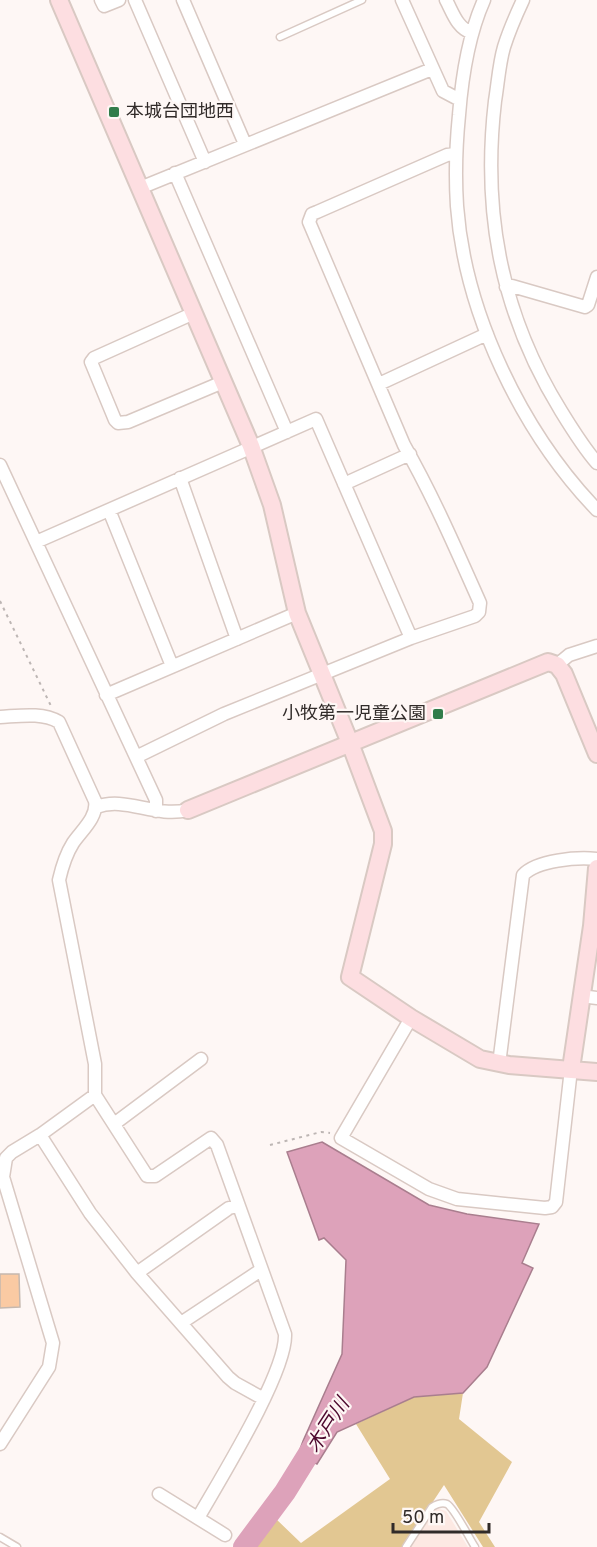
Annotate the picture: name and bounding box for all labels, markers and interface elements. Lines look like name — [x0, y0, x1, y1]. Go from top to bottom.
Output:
place label: 本城台団地西 — [126, 101, 234, 124]
marker: 本城台団地西 — [107, 105, 121, 119]
place label: 小牧第一児童公園 — [282, 703, 426, 726]
marker: 小牧第一児童公園 — [431, 707, 445, 721]
water label: 木戸川 — [302, 1392, 357, 1458]
scale bar — [393, 1496, 489, 1534]
text: 50 m — [402, 1507, 444, 1530]

